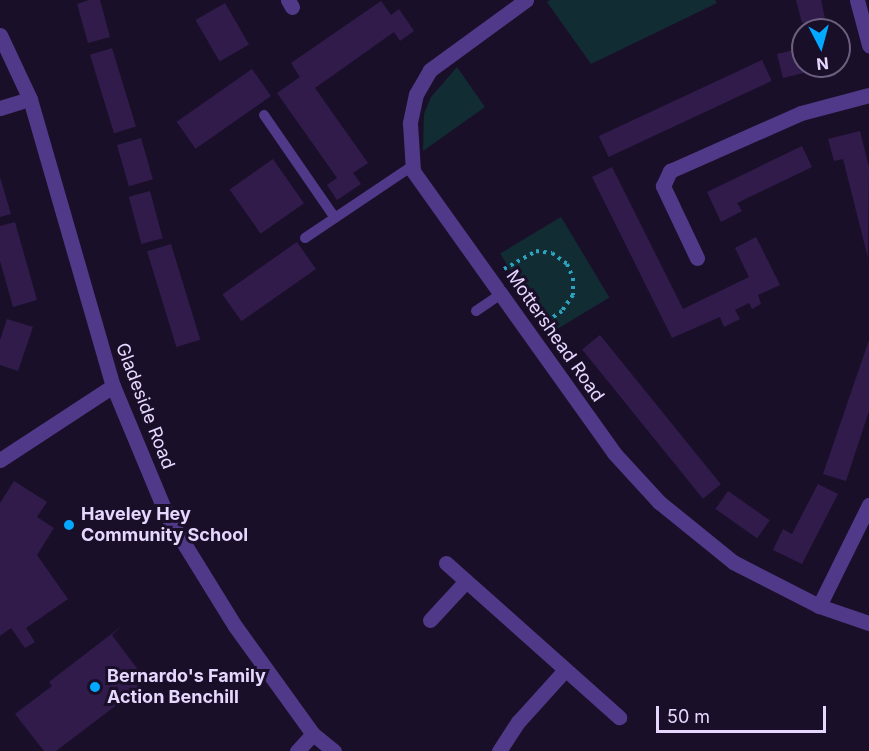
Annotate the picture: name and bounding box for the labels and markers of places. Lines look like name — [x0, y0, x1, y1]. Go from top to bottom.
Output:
place label: Haveley Hey Community School — [81, 504, 248, 546]
marker: Haveley Hey Community School — [62, 518, 76, 532]
place label: Bernardo's Family Action Benchill — [107, 666, 266, 708]
marker: Bernardo's Family Action Benchill — [88, 680, 102, 694]

